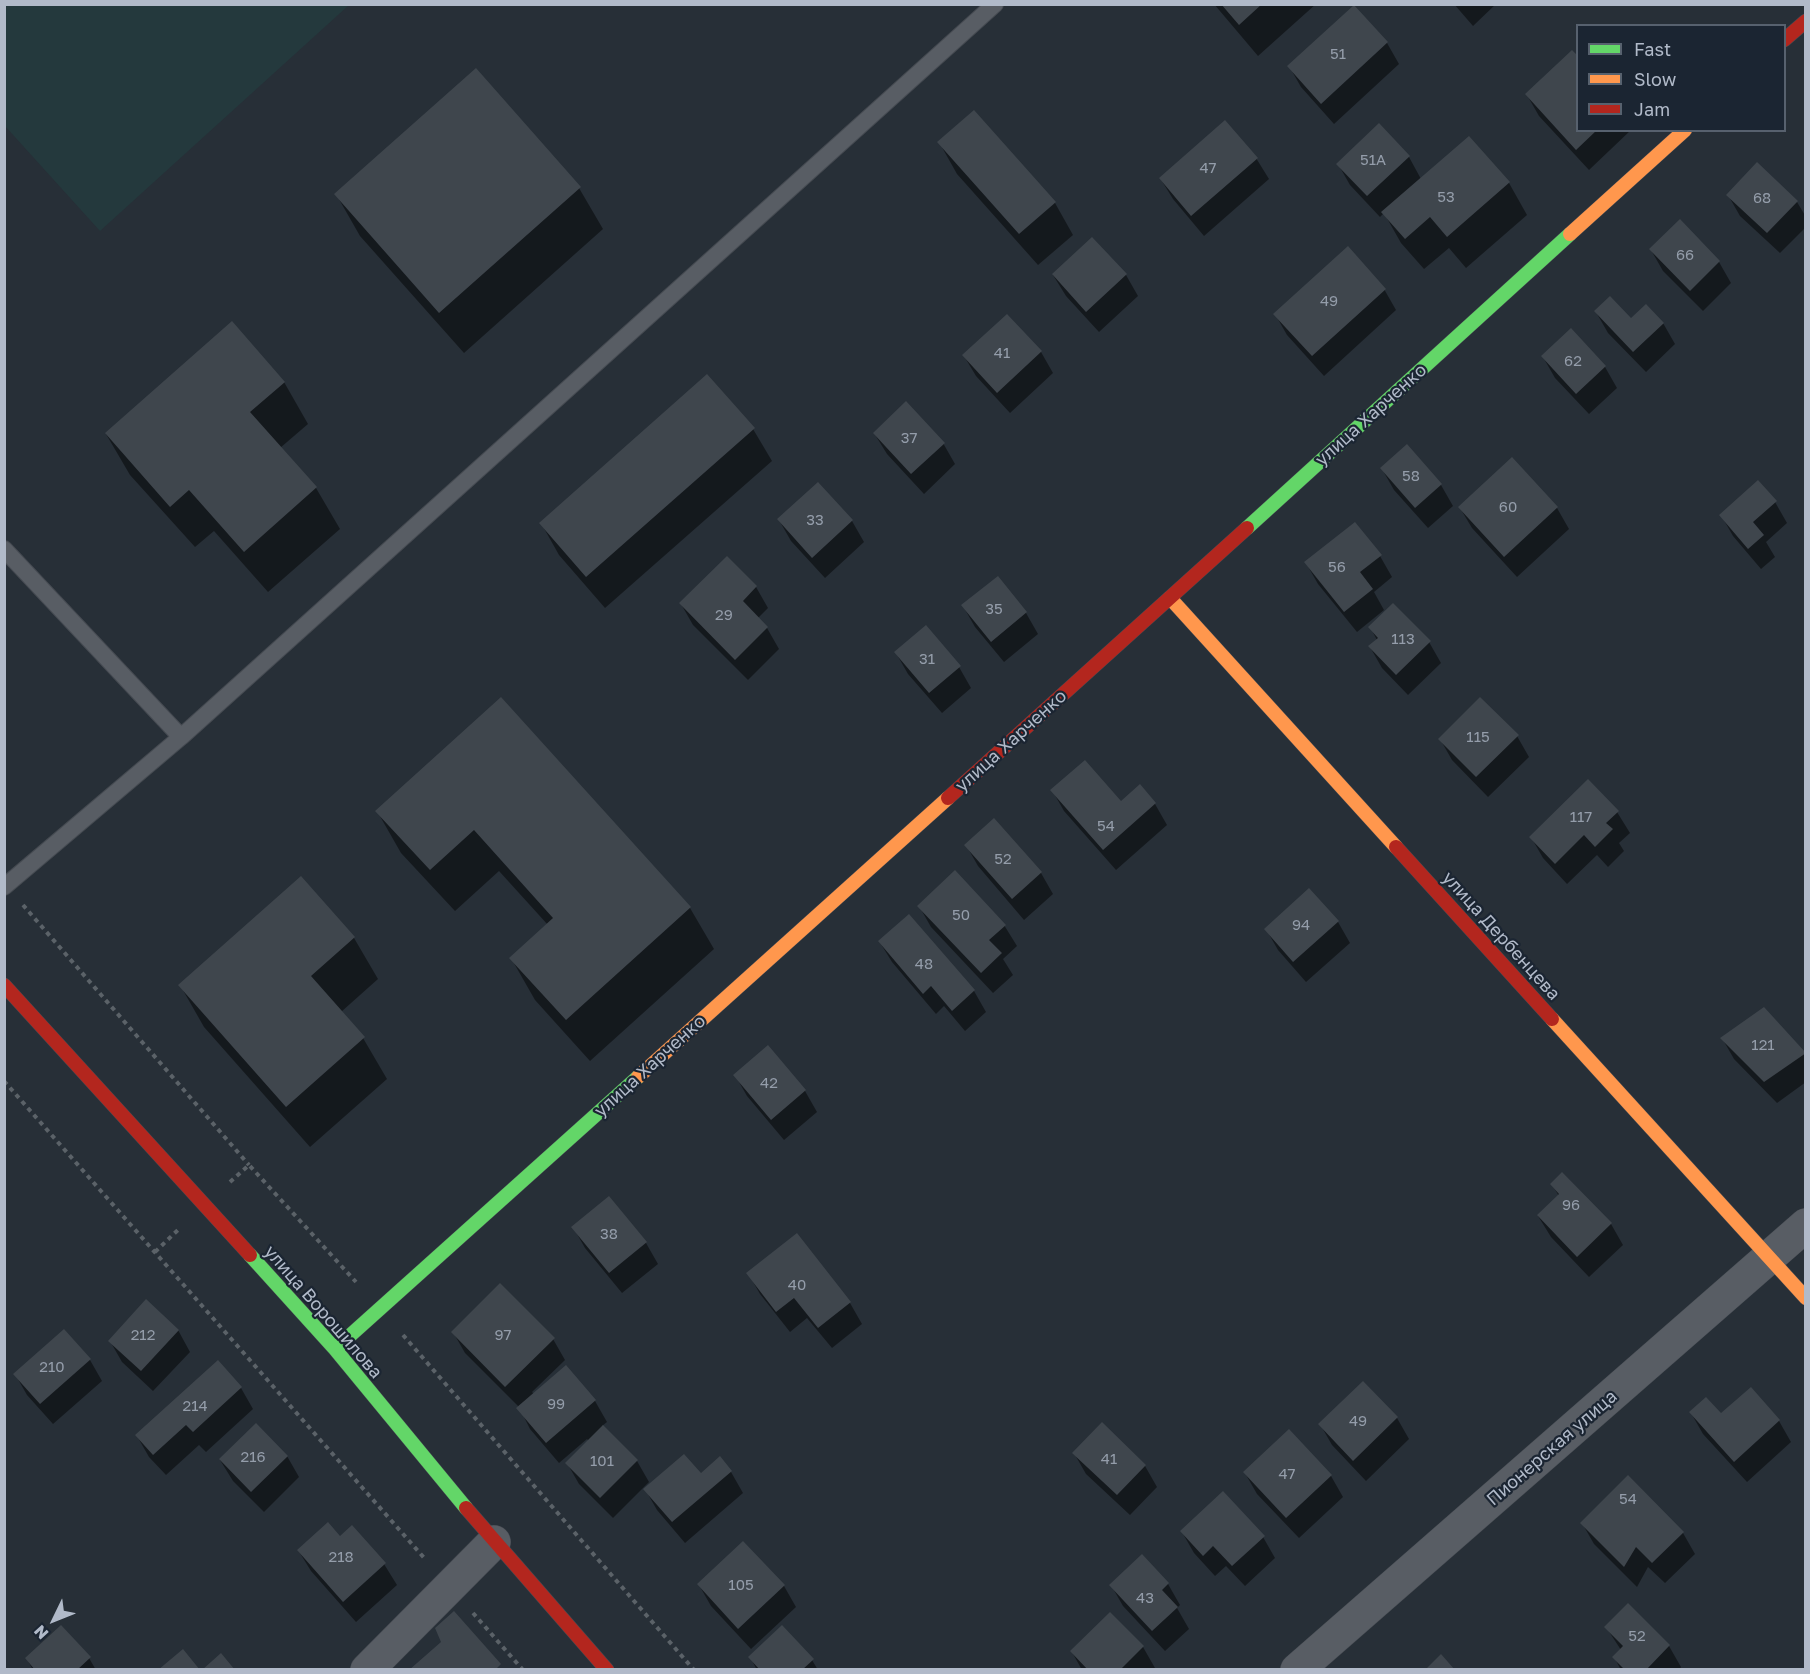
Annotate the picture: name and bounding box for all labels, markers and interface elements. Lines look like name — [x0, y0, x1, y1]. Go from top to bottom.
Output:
legend — [1576, 24, 1786, 132]
text: Fast — [1634, 38, 1671, 60]
house number: 51 — [1330, 45, 1346, 63]
text: Slow — [1634, 68, 1676, 90]
text: Jam — [1634, 98, 1670, 120]
house number: 51А — [1360, 151, 1386, 169]
house number: 47 — [1199, 159, 1217, 177]
house number: 53 — [1437, 188, 1455, 206]
house number: 68 — [1753, 189, 1771, 207]
house number: 66 — [1676, 246, 1694, 264]
house number: 49 — [1320, 292, 1338, 310]
house number: 41 — [994, 344, 1010, 362]
house number: 62 — [1564, 352, 1582, 370]
street label: улица Харченко — [1311, 359, 1431, 471]
house number: 37 — [901, 429, 917, 447]
house number: 58 — [1402, 467, 1420, 485]
house number: 60 — [1499, 498, 1517, 516]
house number: 33 — [806, 511, 824, 529]
house number: 56 — [1328, 558, 1346, 576]
house number: 35 — [985, 600, 1003, 618]
house number: 29 — [715, 606, 733, 624]
house number: 113 — [1391, 630, 1415, 648]
house number: 31 — [919, 650, 935, 668]
street label: улица Харченко — [951, 685, 1071, 797]
house number: 115 — [1466, 728, 1490, 746]
house number: 117 — [1570, 808, 1592, 826]
house number: 54 — [1097, 817, 1115, 835]
house number: 52 — [994, 850, 1012, 868]
street label: улица Дербенцева — [1438, 867, 1564, 1005]
house number: 50 — [952, 906, 970, 924]
house number: 94 — [1292, 916, 1310, 934]
house number: 48 — [915, 955, 933, 973]
street label: улица Харченко — [590, 1010, 710, 1122]
house number: 121 — [1751, 1036, 1775, 1054]
house number: 42 — [760, 1074, 778, 1092]
house number: 96 — [1562, 1196, 1580, 1214]
house number: 38 — [600, 1225, 618, 1243]
street label: улица Ворошилова — [259, 1241, 387, 1383]
house number: 40 — [788, 1276, 806, 1294]
house number: 212 — [131, 1326, 155, 1344]
house number: 97 — [494, 1326, 512, 1344]
house number: 210 — [39, 1358, 65, 1376]
street label: Пионерская улица — [1482, 1386, 1622, 1510]
house number: 99 — [547, 1395, 565, 1413]
house number: 214 — [182, 1397, 208, 1415]
house number: 49 — [1349, 1412, 1367, 1430]
house number: 216 — [240, 1448, 266, 1466]
house number: 41 — [1101, 1450, 1117, 1468]
house number: 101 — [590, 1452, 614, 1470]
house number: 47 — [1278, 1465, 1296, 1483]
house number: 54 — [1619, 1490, 1637, 1508]
house number: 218 — [328, 1548, 354, 1566]
house number: 105 — [728, 1576, 754, 1594]
house number: 43 — [1136, 1589, 1154, 1607]
north arrow — [24, 1590, 84, 1650]
text: N — [29, 1621, 52, 1644]
house number: 52 — [1628, 1627, 1646, 1645]

